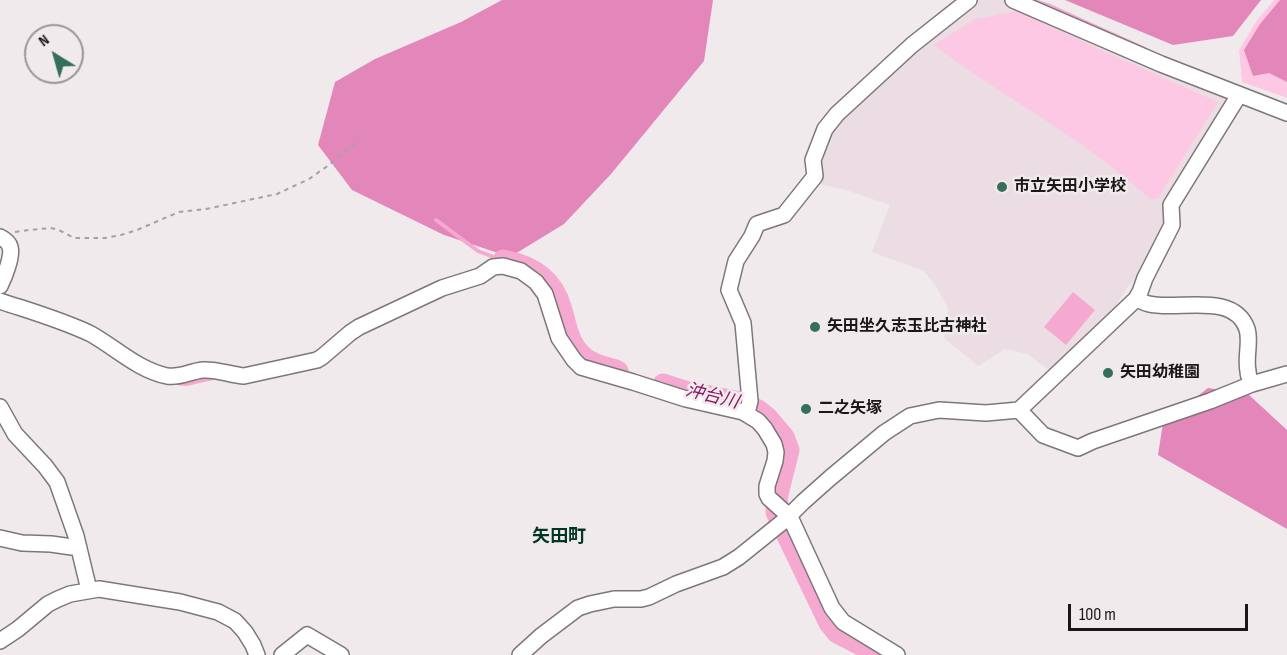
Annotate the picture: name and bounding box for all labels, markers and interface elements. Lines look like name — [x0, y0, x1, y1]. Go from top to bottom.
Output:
north arrow — [24, 24, 84, 84]
text: N — [35, 31, 53, 51]
place label: 市立矢田小学校 — [1014, 177, 1126, 197]
marker: 市立矢田小学校 — [995, 180, 1009, 194]
place label: 矢田坐久志玉比古神社 — [827, 317, 987, 337]
marker: 矢田坐久志玉比古神社 — [808, 320, 822, 334]
place label: 矢田幼稚園 — [1120, 363, 1200, 383]
marker: 矢田幼稚園 — [1101, 366, 1115, 380]
water label: 沖台川 — [683, 380, 741, 414]
place label: 二之矢塚 — [818, 399, 882, 419]
marker: 二之矢塚 — [799, 402, 813, 416]
district label: 矢田町 — [532, 526, 586, 548]
scale bar — [1071, 592, 1251, 630]
text: 100 m — [1079, 604, 1116, 625]

